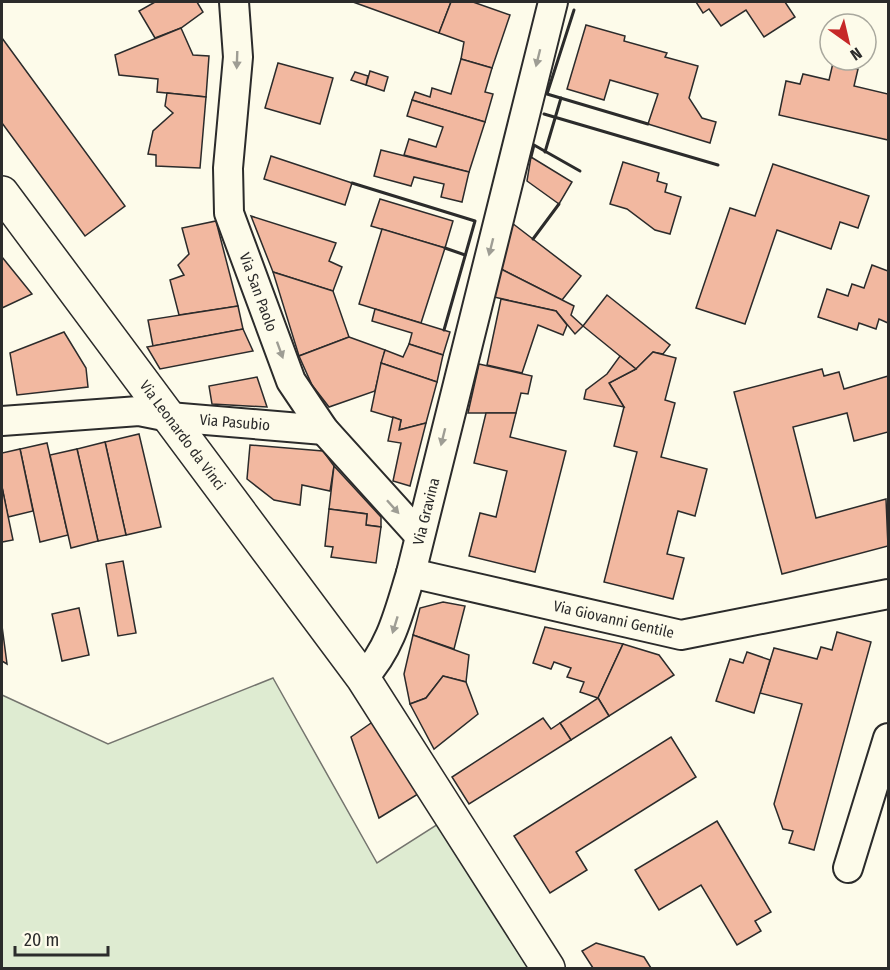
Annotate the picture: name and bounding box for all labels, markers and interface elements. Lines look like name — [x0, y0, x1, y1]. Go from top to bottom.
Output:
north arrow — [818, 12, 878, 72]
text: N — [847, 43, 865, 65]
one-way arrow — [533, 49, 543, 67]
one-way arrow — [233, 50, 242, 69]
one-way arrow — [485, 238, 495, 257]
street label: Via San Paolo — [235, 250, 281, 334]
one-way arrow — [275, 341, 285, 359]
street label: Via Leonardo da Vinci — [136, 377, 229, 494]
street label: Via Pasubio — [199, 411, 271, 434]
one-way arrow — [438, 427, 448, 446]
street label: Via Gravina — [409, 476, 443, 547]
one-way arrow — [386, 499, 400, 514]
street label: Via Giovanni Gentile — [552, 597, 676, 642]
one-way arrow — [390, 616, 400, 634]
scale bar — [15, 919, 108, 957]
text: 20 m — [24, 929, 59, 951]

